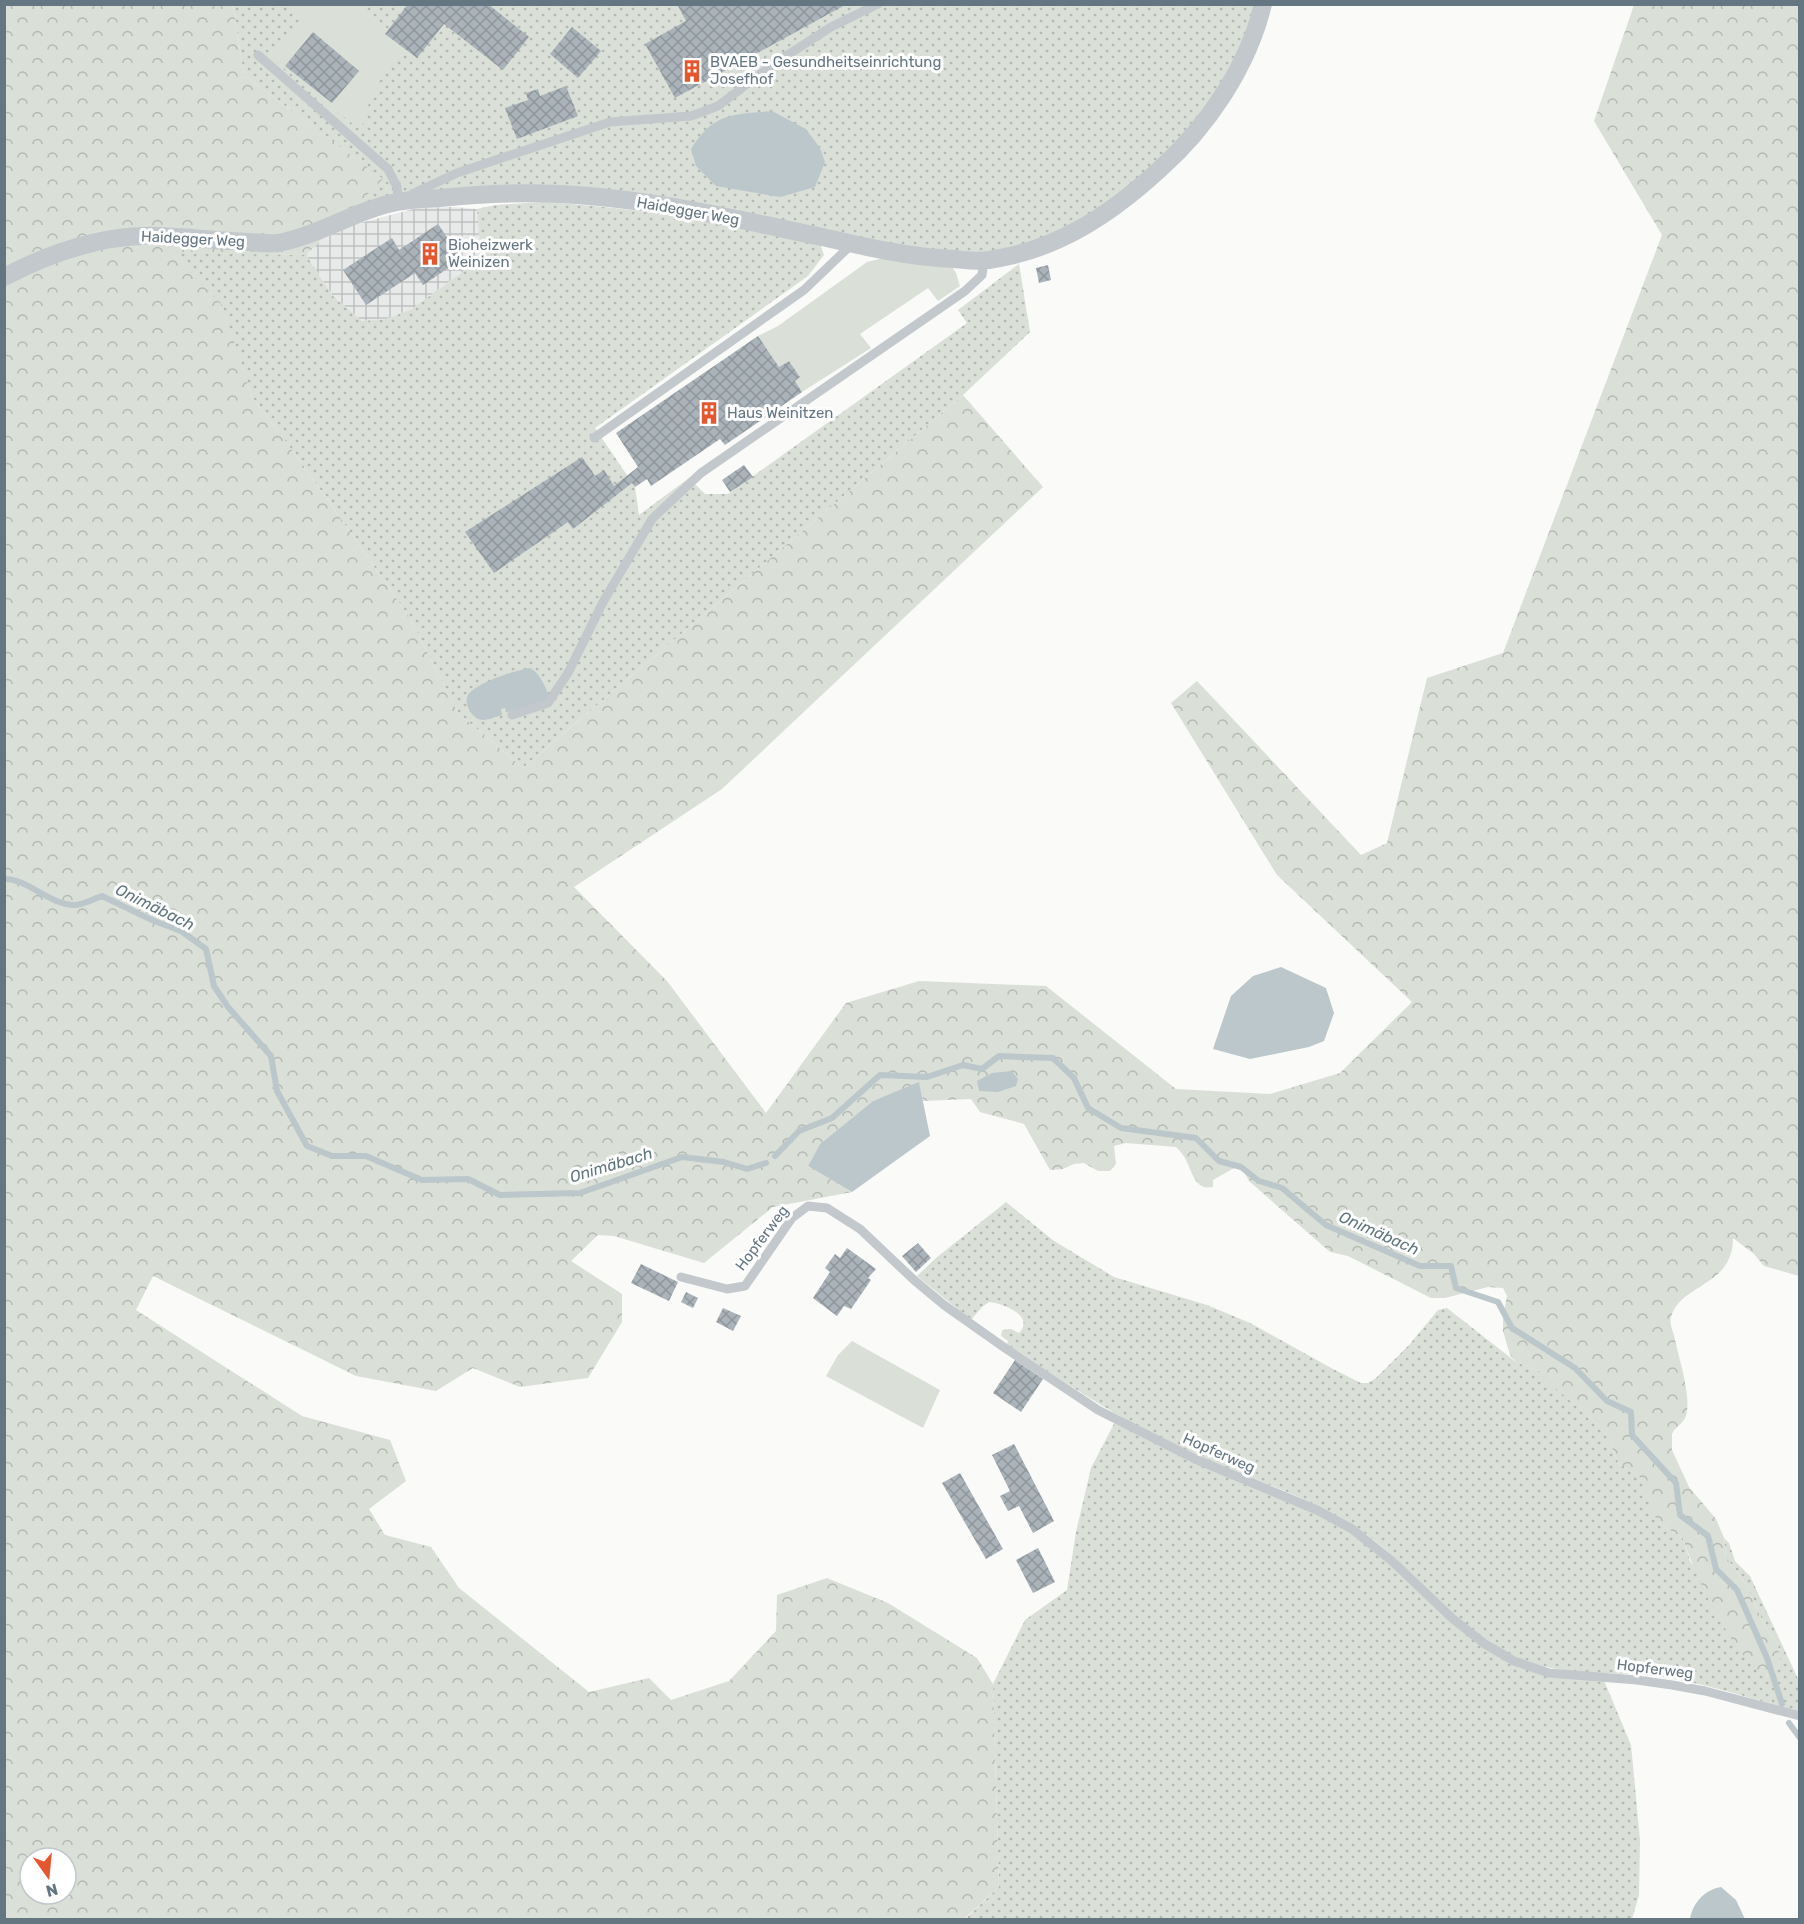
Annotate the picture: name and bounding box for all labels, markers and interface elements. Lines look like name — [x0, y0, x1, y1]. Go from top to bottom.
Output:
place label: BVAEB - Gesundheitseinrichtung Josefhof — [710, 53, 941, 88]
building icon: BVAEB - Gesundheitseinrichtung Josefhof — [679, 58, 705, 84]
street label: Haidegger Weg — [635, 193, 741, 229]
street label: Haidegger Weg — [141, 227, 245, 251]
place label: Bioheizwerk Weinizen — [448, 236, 533, 271]
building icon: Bioheizwerk Weinizen — [417, 241, 443, 267]
building icon: Haus Weinitzen — [696, 400, 722, 426]
place label: Haus Weinitzen — [727, 404, 833, 422]
water label: Onimäbach — [112, 880, 198, 934]
water label: Onimäbach — [567, 1143, 655, 1187]
street label: Hopferweg — [732, 1202, 792, 1274]
water label: Onimäbach — [1336, 1207, 1422, 1259]
street label: Hopferweg — [1180, 1429, 1258, 1477]
street label: Hopferweg — [1616, 1655, 1694, 1683]
north arrow — [18, 1846, 78, 1906]
text: N — [44, 1879, 60, 1901]

